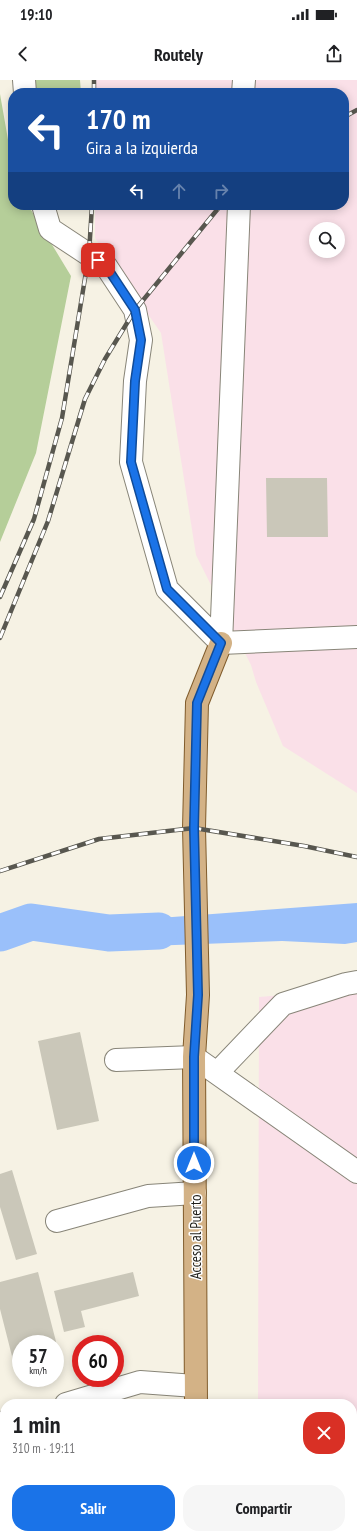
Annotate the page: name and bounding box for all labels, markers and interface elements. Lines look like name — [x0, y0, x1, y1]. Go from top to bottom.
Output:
text: 19:10 — [20, 5, 52, 24]
icon: back — [12, 43, 34, 65]
text: Routely — [154, 43, 203, 66]
icon: share — [323, 43, 345, 65]
text: 170 m — [86, 100, 150, 137]
icon: left — [20, 104, 72, 156]
text: Gira a la izquierda — [86, 136, 198, 159]
icon: left — [126, 180, 148, 202]
icon: ahead — [168, 180, 190, 202]
icon: right — [210, 180, 232, 202]
map controls — [309, 222, 345, 258]
button: search — [309, 222, 345, 258]
pin — [81, 243, 115, 277]
icon: arrive — [87, 249, 109, 271]
position arrow — [173, 1142, 215, 1184]
street label: Acceso al Puerto — [186, 1195, 205, 1279]
speed limit sign: 60 — [72, 1335, 124, 1387]
text: 57 — [28, 1343, 48, 1369]
text: km/h — [29, 1364, 47, 1377]
text: 1 min — [12, 1409, 60, 1440]
button: close — [303, 1412, 345, 1454]
text: 310 m · 19:11 — [12, 1440, 75, 1457]
button: Salir — [12, 1485, 175, 1531]
button: Compartir — [183, 1485, 345, 1531]

